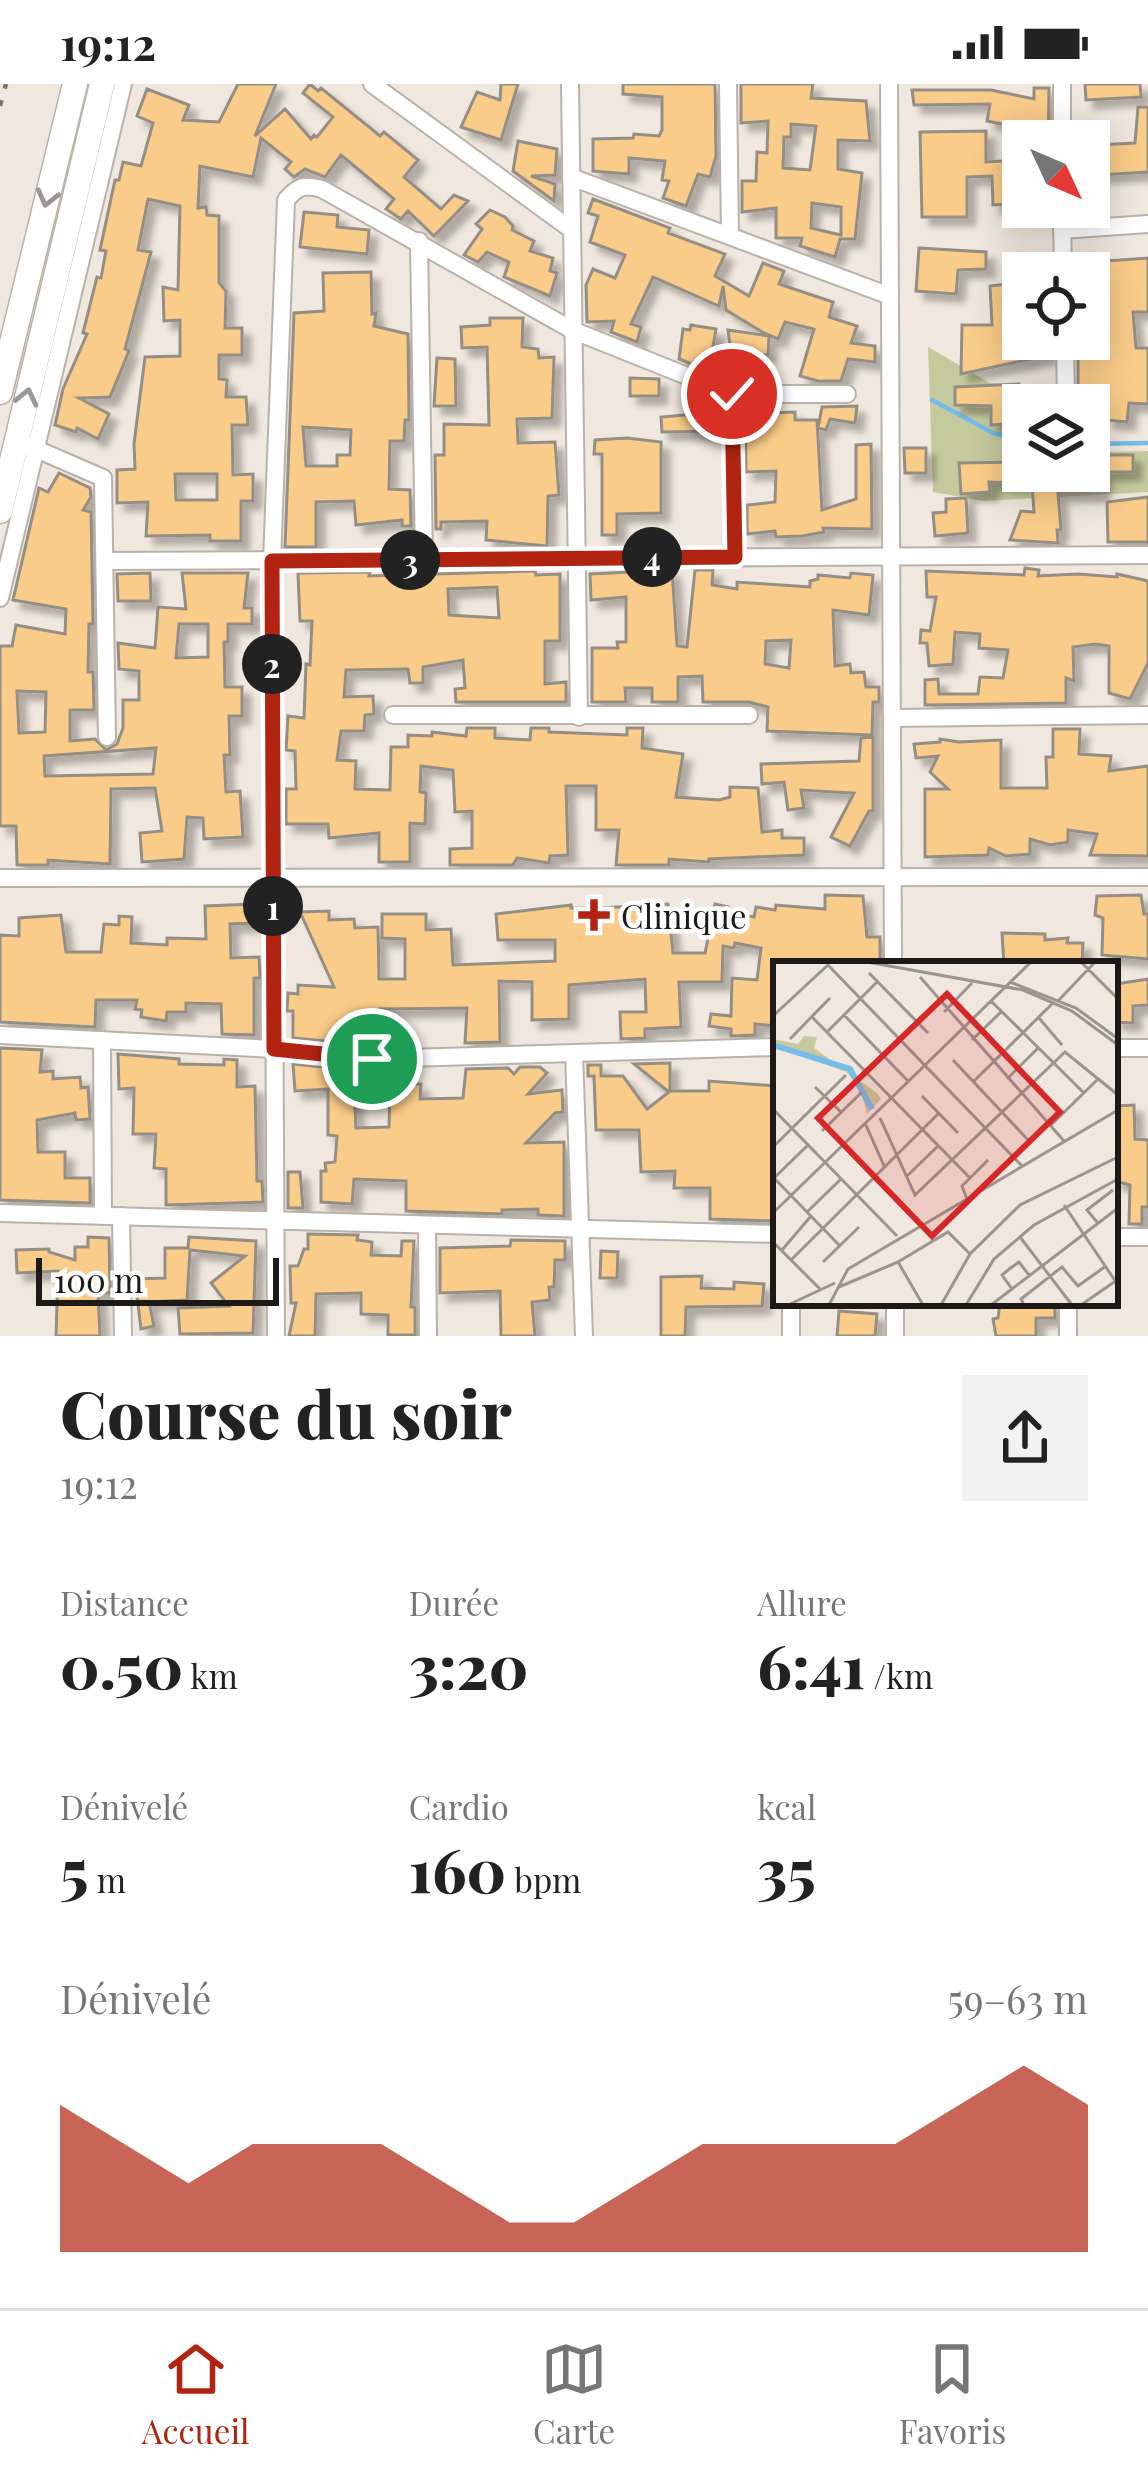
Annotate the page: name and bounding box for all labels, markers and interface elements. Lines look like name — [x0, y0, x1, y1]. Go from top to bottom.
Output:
text: 19:12 — [60, 12, 156, 72]
north arrow — [1002, 120, 1110, 228]
map controls — [1002, 120, 1110, 492]
one-way arrow — [36, 187, 61, 207]
button: locate — [1002, 252, 1110, 360]
pin — [681, 343, 783, 445]
icon: check — [699, 361, 765, 427]
button: layers — [1002, 384, 1110, 492]
one-way arrow — [13, 387, 38, 407]
pin: 4 — [622, 527, 682, 587]
pin: 3 — [380, 530, 440, 590]
text: 4 — [643, 535, 661, 579]
text: 3 — [402, 538, 418, 582]
pin: 2 — [242, 634, 302, 694]
text: 2 — [263, 642, 281, 686]
pin: 1 — [243, 876, 303, 936]
text: 1 — [267, 884, 279, 928]
place label: Clinique — [621, 893, 747, 937]
marker: Clinique — [578, 899, 610, 931]
inset map — [773, 961, 1118, 1306]
pin — [321, 1008, 423, 1110]
icon: arrive — [339, 1026, 405, 1092]
scale bar — [36, 1252, 279, 1305]
text: 100 m — [54, 1257, 143, 1301]
text: Course du soir — [60, 1368, 512, 1456]
button: share — [962, 1375, 1088, 1501]
text: 19:12 — [60, 1457, 138, 1509]
text: Distance — [60, 1580, 189, 1624]
text: Durée — [409, 1580, 499, 1624]
text: Allure — [757, 1580, 847, 1624]
text: 0.50 — [60, 1624, 183, 1704]
text: 3:20 — [409, 1624, 528, 1704]
text: 6:41 — [757, 1624, 865, 1704]
text: km — [183, 1653, 238, 1697]
text: /km — [865, 1653, 933, 1697]
text: Dénivelé — [60, 1784, 188, 1828]
text: Cardio — [409, 1784, 509, 1828]
text: kcal — [757, 1784, 816, 1828]
text: 5 — [60, 1828, 88, 1908]
text: 160 — [409, 1828, 506, 1908]
text: 35 — [757, 1828, 816, 1908]
text: m — [88, 1857, 126, 1901]
text: bpm — [506, 1857, 581, 1901]
text: Dénivelé — [60, 1972, 212, 2024]
text: 59–63 m — [948, 1972, 1088, 2024]
tab: Accueil — [142, 2336, 250, 2452]
tab: Carte — [533, 2336, 615, 2452]
tab: Favoris — [899, 2336, 1006, 2452]

